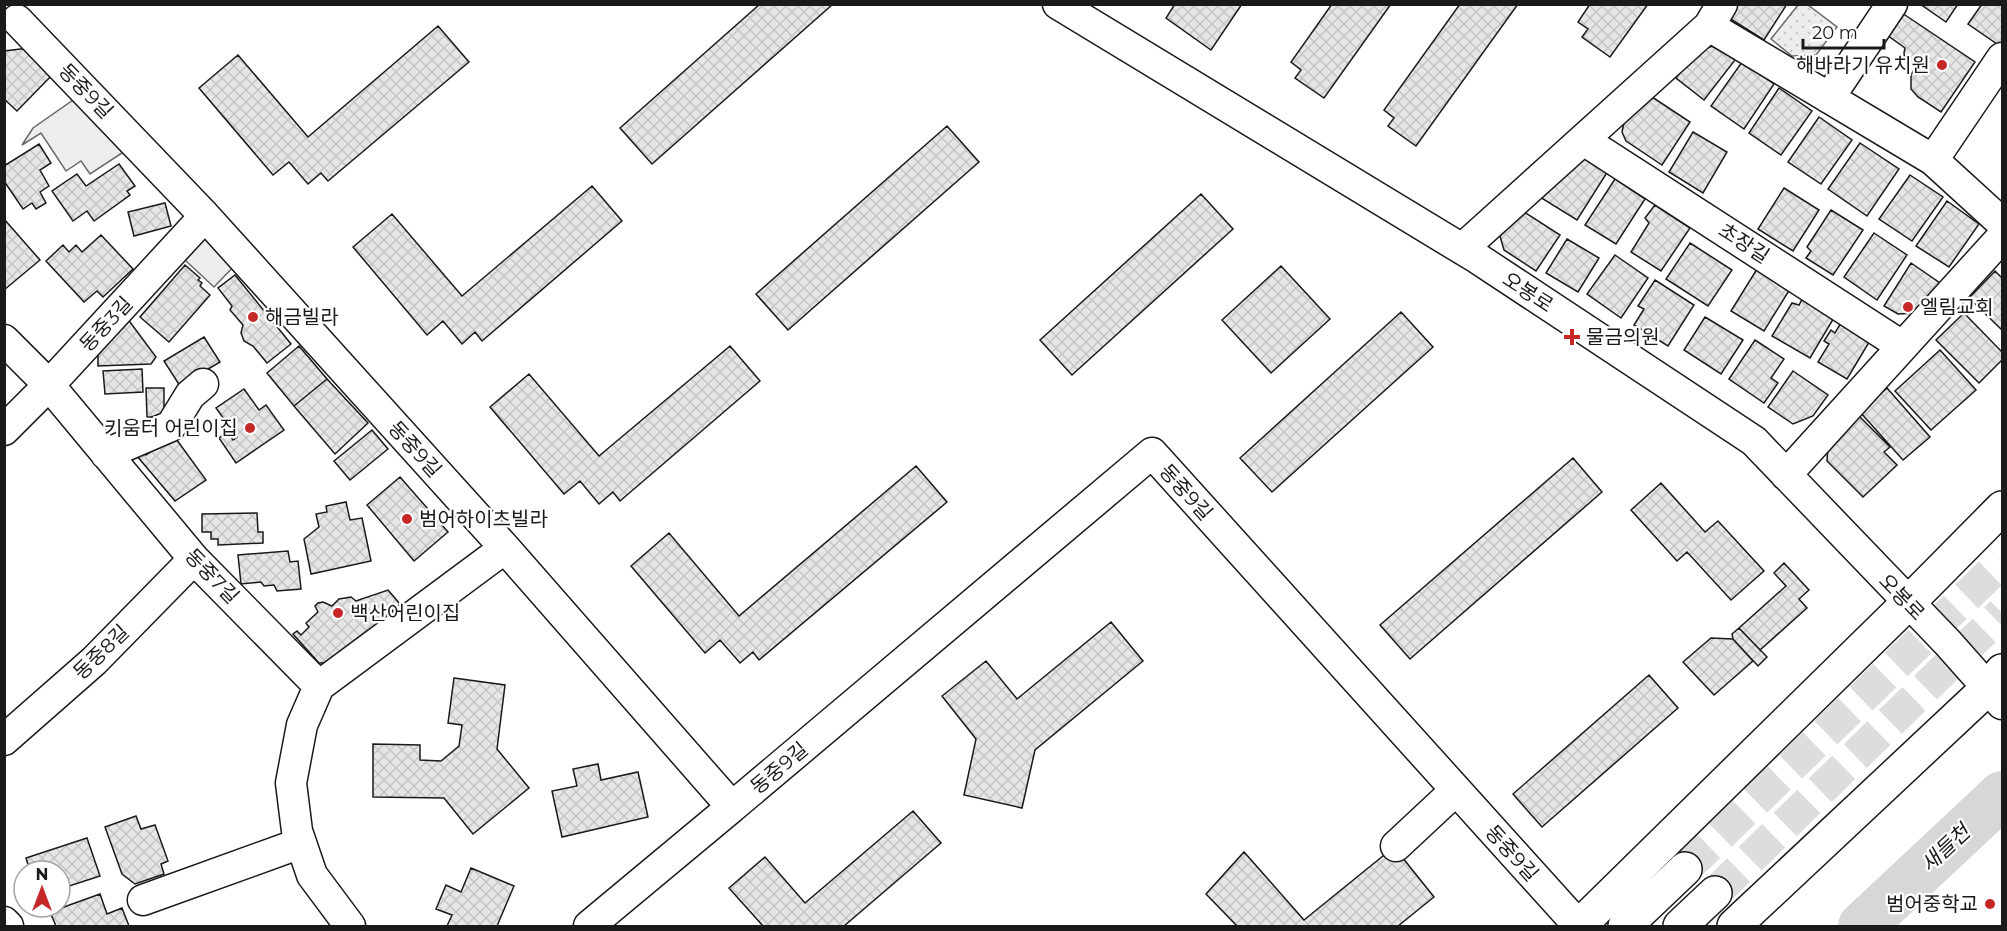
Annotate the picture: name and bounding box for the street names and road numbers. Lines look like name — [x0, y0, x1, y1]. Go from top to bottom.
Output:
street label: 동중9길 — [54, 58, 118, 124]
street label: 초장길 — [1714, 218, 1774, 268]
street label: 오봉로 — [1498, 267, 1558, 317]
street label: 동중3길 — [75, 292, 137, 356]
street label: 동중9길 — [384, 416, 446, 482]
street label: 동중9길 — [1155, 459, 1217, 525]
street label: 동중7길 — [180, 544, 244, 608]
street label: 오봉로 — [1874, 569, 1930, 625]
street label: 동중8길 — [68, 620, 134, 684]
street label: 동중9길 — [745, 737, 813, 799]
street label: 동중9길 — [1481, 820, 1543, 886]

